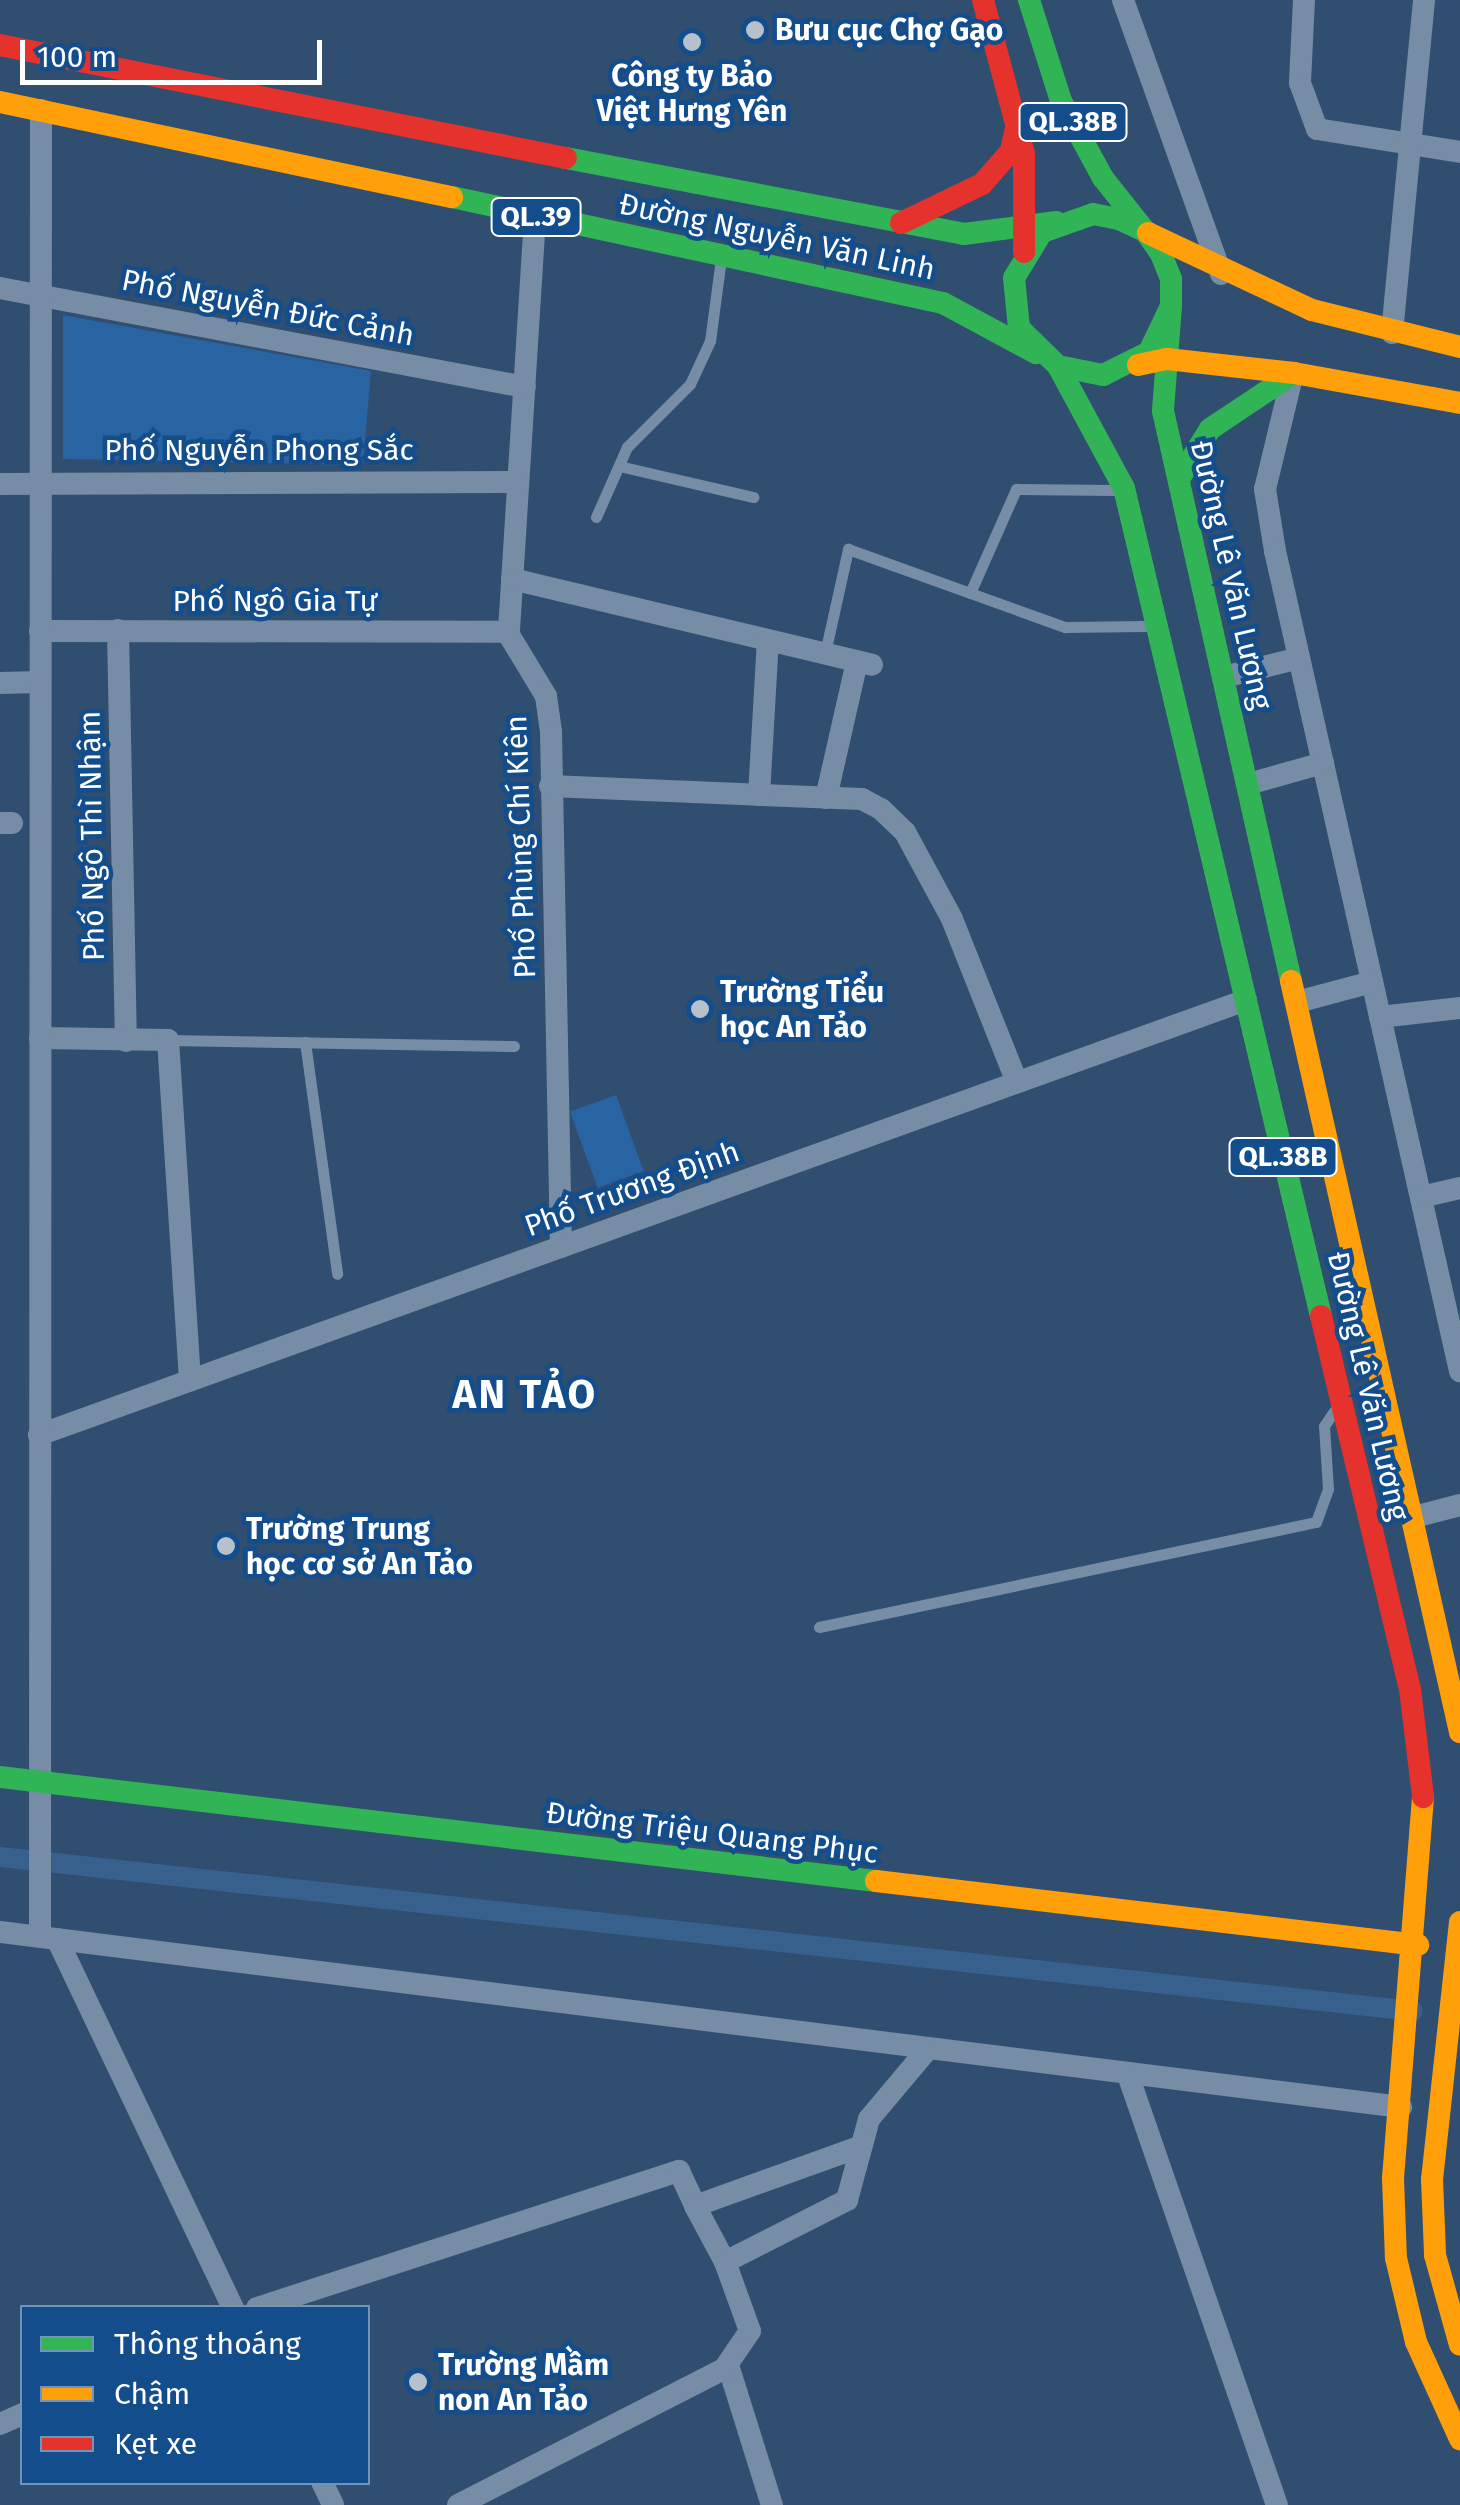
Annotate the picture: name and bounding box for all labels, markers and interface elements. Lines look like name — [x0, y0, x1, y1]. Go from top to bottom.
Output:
place label: Bưu cục Chợ Gạo — [775, 12, 1003, 48]
marker: Bưu cục Chợ Gạo — [744, 19, 766, 41]
scale bar — [25, 20, 328, 82]
marker: Công ty Bảo Việt Hưng Yên — [681, 31, 703, 53]
text: 100 m — [37, 39, 117, 75]
place label: Công ty Bảo Việt Hưng Yên — [597, 58, 787, 128]
road number: QL.38B — [1018, 99, 1128, 145]
street label: Đường Nguyễn Văn Linh — [616, 186, 938, 288]
road number: QL.39 — [488, 194, 584, 240]
street label: Phố Nguyễn Đức Cảnh — [119, 262, 417, 354]
street label: Phố Nguyễn Phong Sắc — [104, 432, 414, 468]
street label: Đường Lê Văn Lương — [1183, 437, 1279, 713]
street label: Phố Ngô Gia Tự — [173, 583, 377, 619]
street label: Phố Ngô Thì Nhậm — [72, 710, 112, 962]
street label: Phố Phùng Chí Kiên — [498, 715, 544, 979]
place label: Trường Tiểu học An Tảo — [720, 974, 884, 1044]
marker: Trường Tiểu học An Tảo — [689, 998, 711, 1020]
street label: Phố Trương Định — [520, 1133, 744, 1245]
road number: QL.38B — [1228, 1134, 1338, 1180]
street label: Đường Lê Văn Lương — [1320, 1248, 1416, 1524]
district label: AN TẢO — [452, 1371, 598, 1419]
place label: Trường Trung học cơ sở An Tảo — [246, 1511, 473, 1582]
marker: Trường Trung học cơ sở An Tảo — [215, 1535, 237, 1557]
street label: Đường Triệu Quang Phục — [544, 1795, 880, 1871]
legend — [20, 2305, 370, 2485]
text: Thông thoáng — [114, 2326, 301, 2362]
place label: Trường Mầm non An Tảo — [438, 2347, 609, 2418]
marker: Trường Mầm non An Tảo — [407, 2371, 429, 2393]
text: Chậm — [114, 2376, 190, 2412]
text: Kẹt xe — [114, 2426, 197, 2462]

